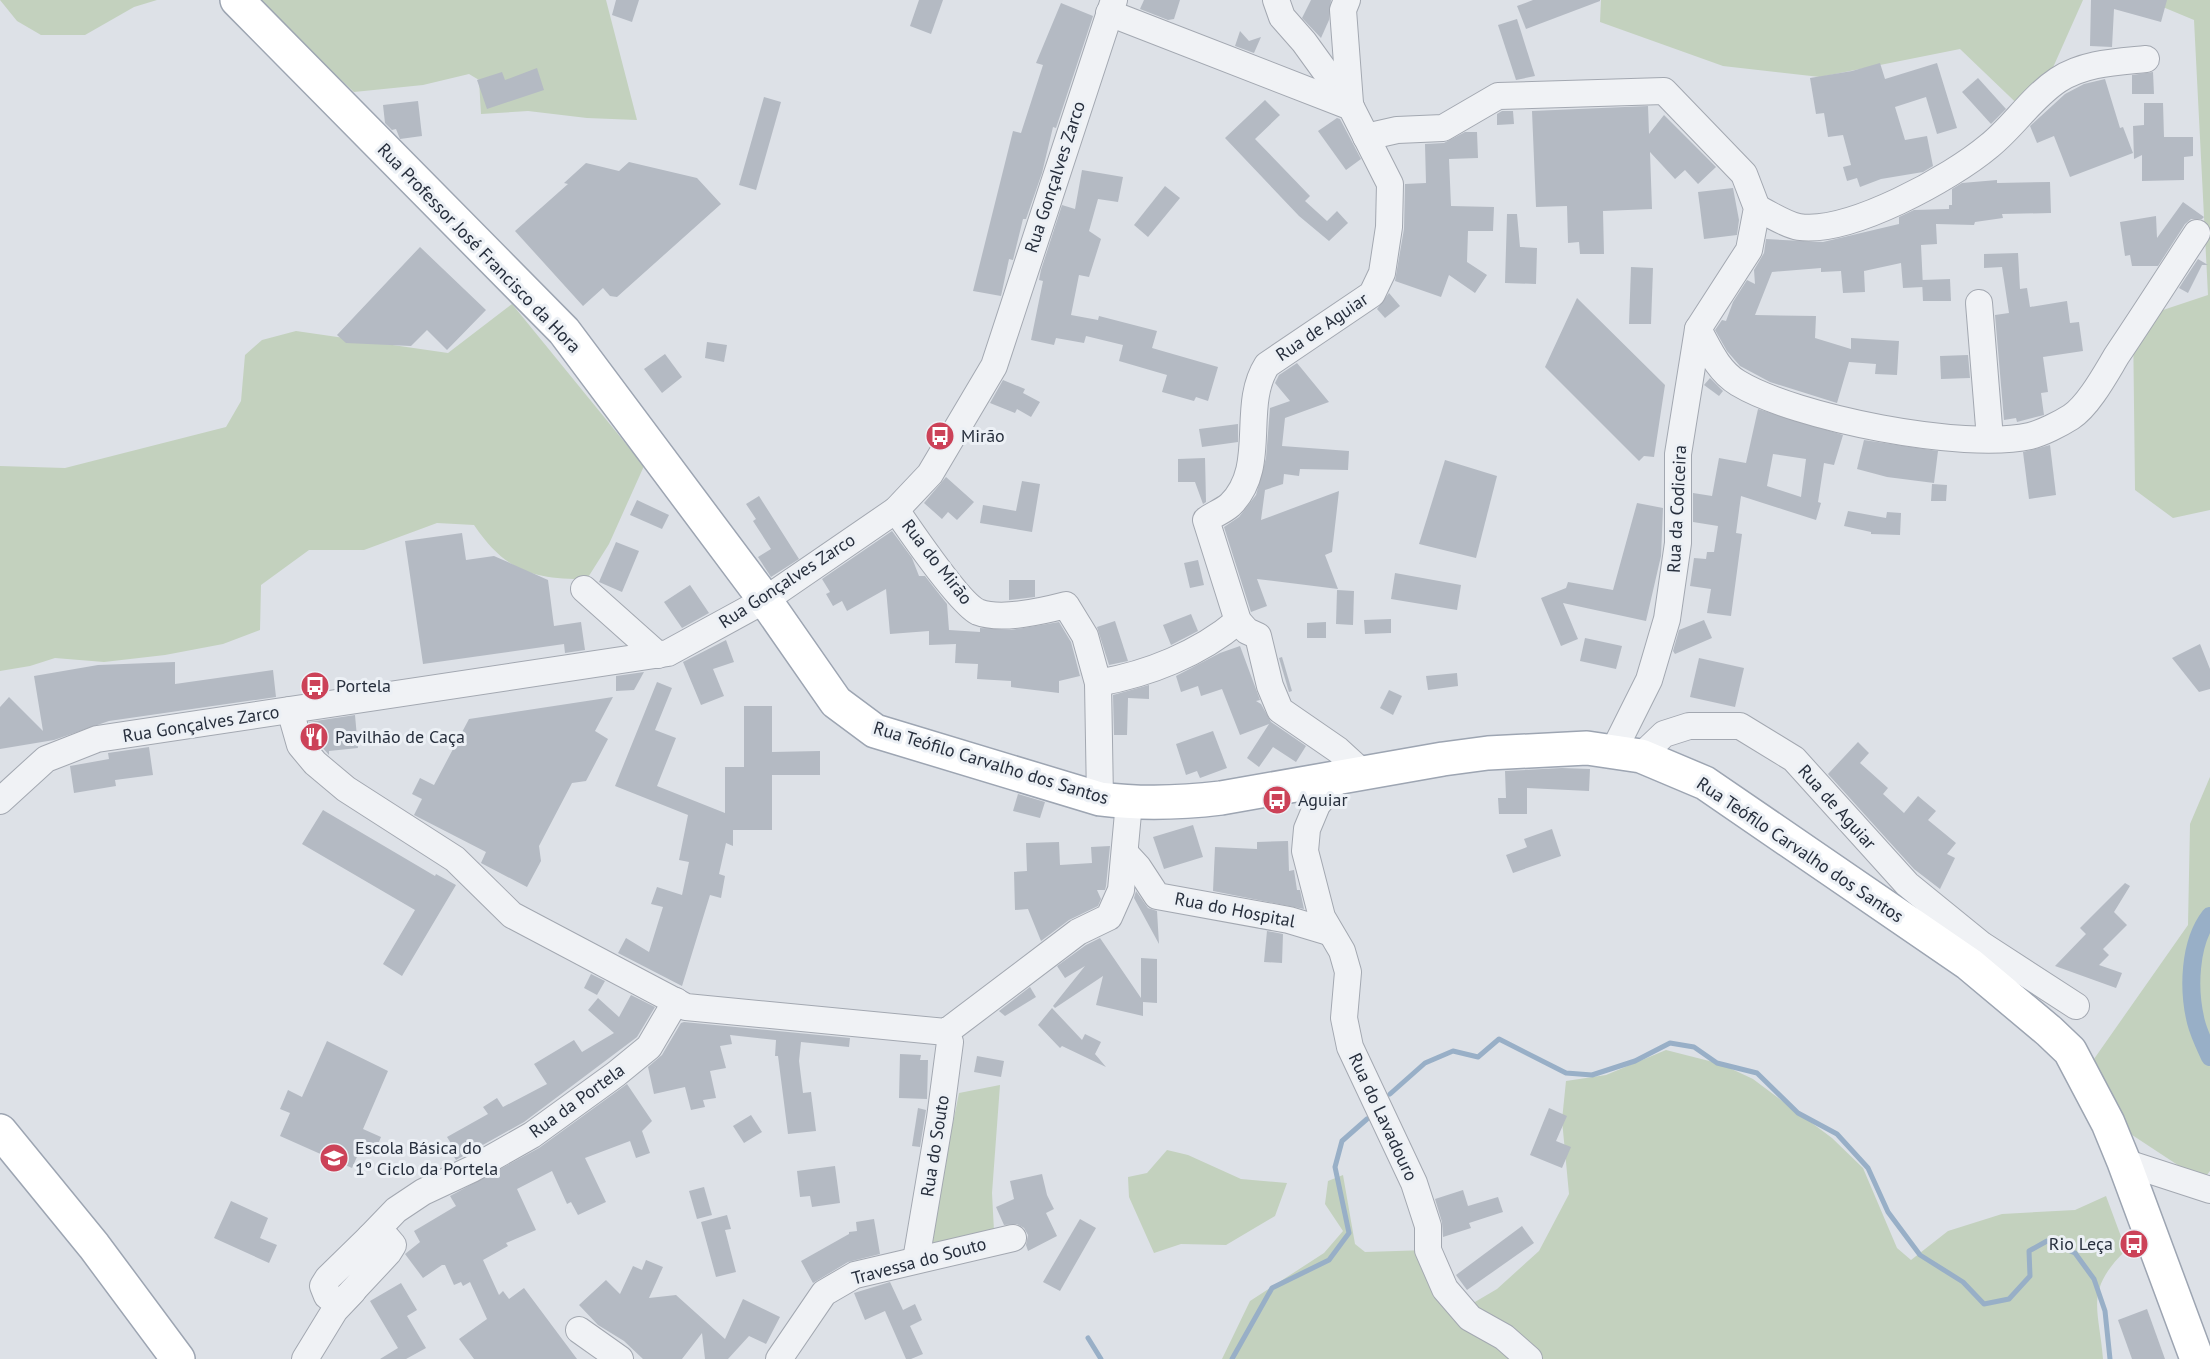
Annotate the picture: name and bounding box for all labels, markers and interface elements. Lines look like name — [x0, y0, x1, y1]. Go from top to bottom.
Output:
street label: Rua Gonçalves Zarco — [1019, 98, 1090, 256]
street label: Rua Professor José Francisco da Hora — [373, 138, 586, 357]
street label: Rua de Aguiar — [1271, 287, 1372, 366]
bus stop icon: Mirão — [924, 420, 956, 452]
place label: Mirão — [961, 424, 1005, 447]
street label: Rua da Codiceira — [1662, 444, 1691, 573]
street label: Rua do Mirão — [897, 514, 978, 609]
street label: Rua Gonçalves Zarco — [714, 528, 859, 633]
bus stop icon: Portela — [299, 670, 331, 702]
place label: Portela — [336, 674, 391, 697]
street label: Rua Gonçalves Zarco — [121, 700, 281, 747]
street label: Rua Teófilo Carvalho dos Santos — [871, 716, 1111, 809]
restaurant icon: Pavilhão de Caça — [298, 721, 330, 753]
place label: Pavilhão de Caça — [335, 725, 465, 748]
street label: Rua de Aguiar — [1793, 759, 1882, 854]
street label: Rua Teófilo Carvalho dos Santos — [1693, 772, 1908, 927]
bus stop icon: Aguiar — [1261, 784, 1293, 816]
place label: Aguiar — [1298, 788, 1348, 811]
street label: Rua do Hospital — [1173, 887, 1298, 933]
street label: Rua do Lavadouro — [1344, 1049, 1423, 1184]
street label: Rua da Portela — [525, 1058, 629, 1143]
street label: Rua do Souto — [915, 1093, 954, 1198]
place label: Escola Básica do 1º Ciclo da Portela — [355, 1136, 498, 1180]
school or university icon: Escola Básica do 1º Ciclo da Portela — [318, 1142, 350, 1174]
bus stop icon: Rio Leça — [2118, 1228, 2150, 1260]
street label: Travessa do Souto — [849, 1232, 989, 1290]
place label: Rio Leça — [2049, 1232, 2113, 1255]

